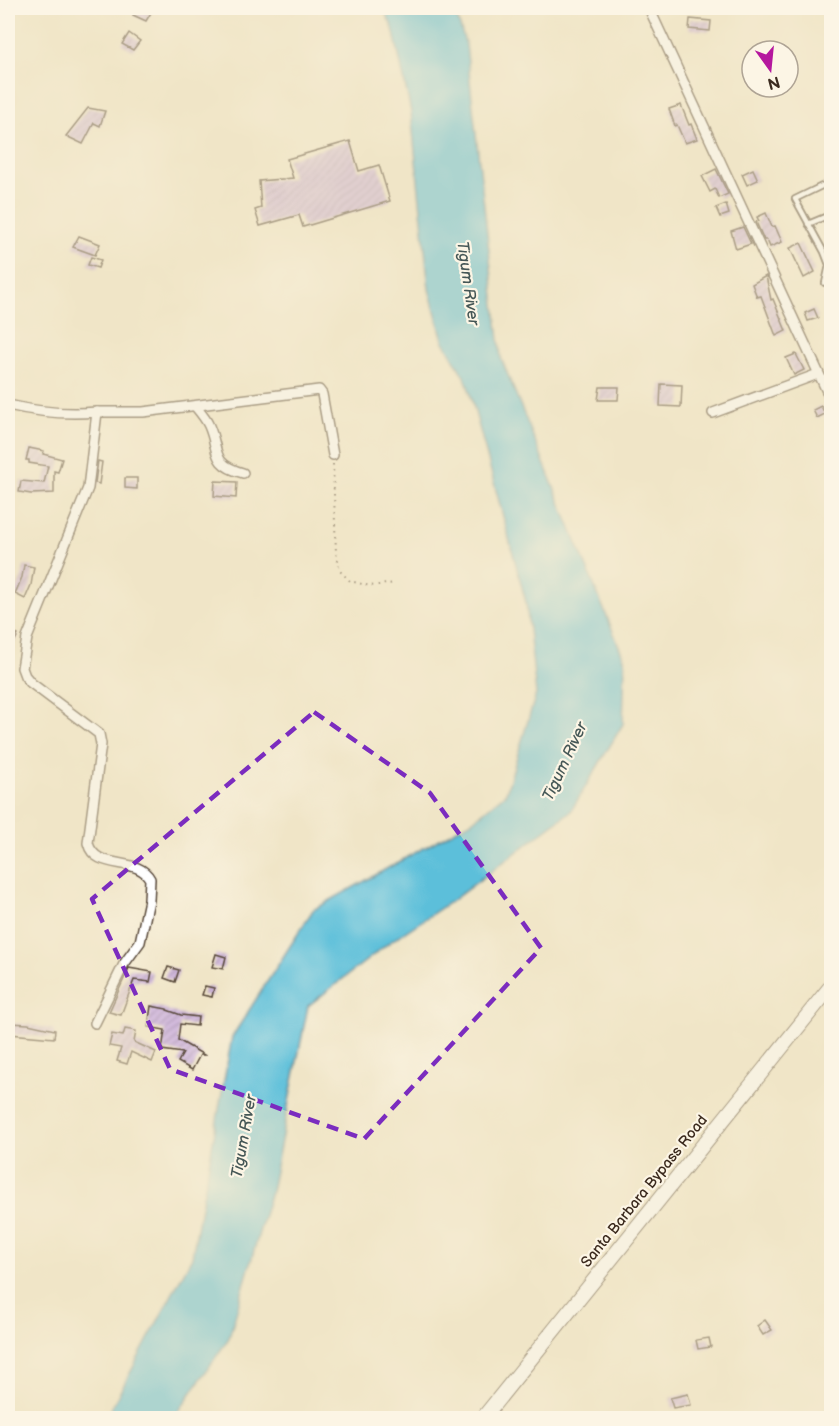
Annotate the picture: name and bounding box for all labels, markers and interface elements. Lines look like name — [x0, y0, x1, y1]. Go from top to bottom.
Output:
north arrow — [740, 39, 800, 99]
text: N — [765, 71, 782, 93]
water label: Tigum River — [452, 240, 483, 328]
water label: Tigum River — [539, 718, 592, 804]
water label: Tigum River — [228, 1092, 261, 1180]
street label: Santa Barbara Bypass Road — [577, 1111, 712, 1271]

